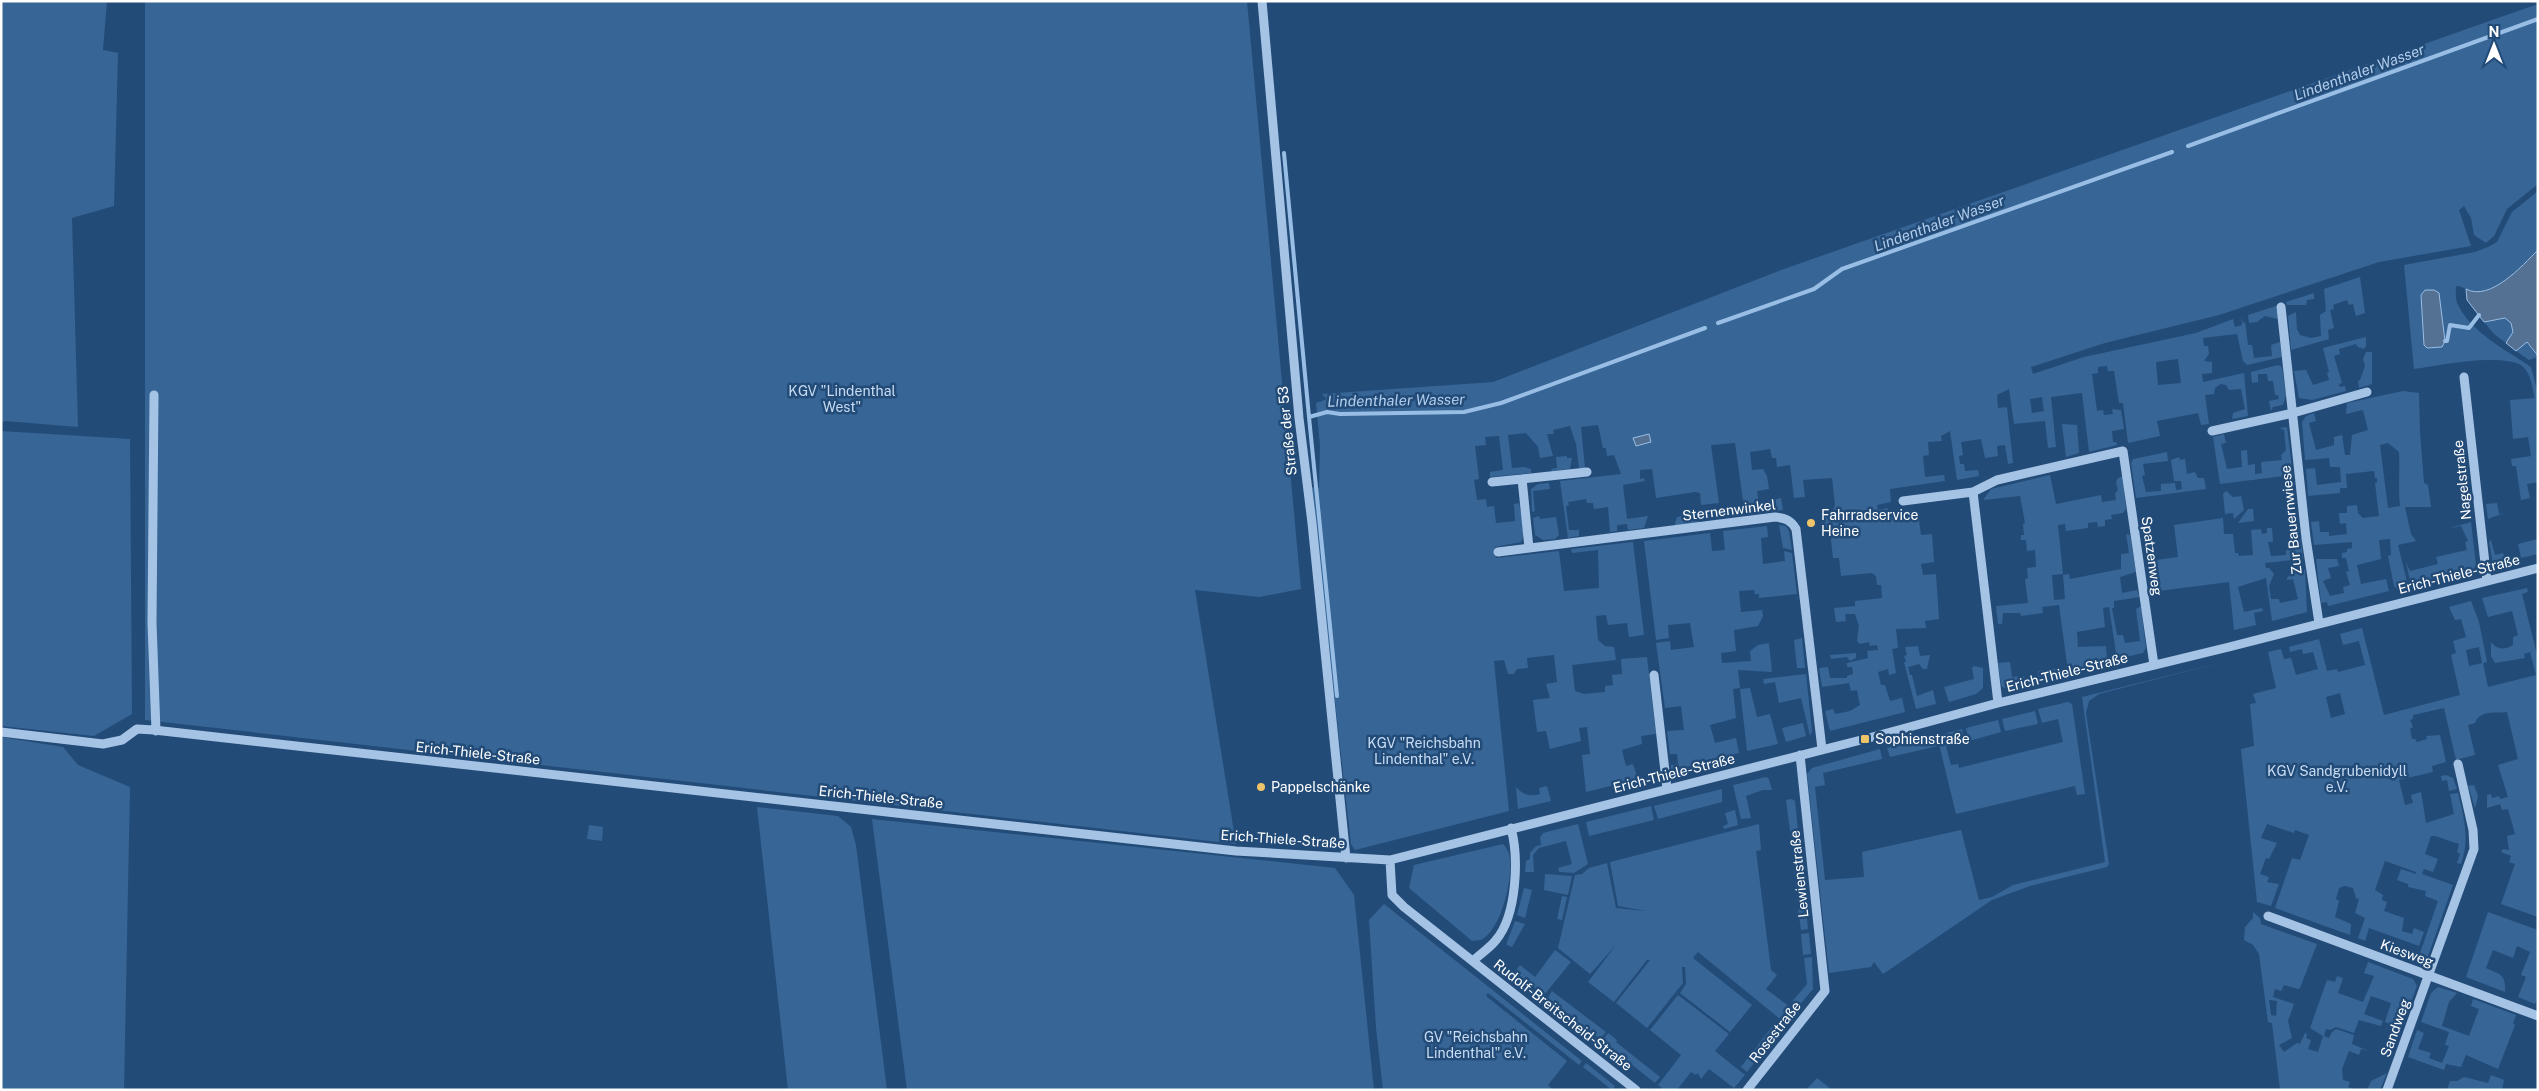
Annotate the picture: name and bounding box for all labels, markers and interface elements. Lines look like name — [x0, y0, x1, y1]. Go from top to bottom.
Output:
north arrow — [2469, 20, 2519, 70]
text: N — [2489, 24, 2499, 40]
water label: Lindenthaler Wasser — [2291, 40, 2427, 104]
water label: Lindenthaler Wasser — [1871, 191, 2007, 255]
park label: KGV "Lindenthal West" — [788, 383, 896, 415]
street label: Straße der 53 — [1274, 385, 1300, 476]
water label: Lindenthaler Wasser — [1327, 390, 1465, 410]
street label: Nagelstraße — [2450, 439, 2474, 521]
street label: Zur Bauernwiese — [2277, 465, 2305, 575]
street label: Sternenwinkel — [1681, 496, 1777, 524]
place label: Fahrradservice Heine — [1821, 507, 1919, 539]
street label: Spatzenweg — [2138, 515, 2166, 597]
marker: Fahrradservice Heine — [1805, 517, 1817, 529]
street label: Erich-Thiele-Straße — [2396, 551, 2522, 597]
street label: Erich-Thiele-Straße — [2004, 649, 2130, 695]
place label: Sophienstraße — [1875, 731, 1970, 747]
marker: Sophienstraße — [1859, 733, 1871, 745]
park label: KGV "Reichsbahn Lindenthal" e.V. — [1367, 735, 1481, 767]
street label: Erich-Thiele-Straße — [415, 739, 541, 767]
street label: Erich-Thiele-Straße — [1611, 750, 1737, 796]
park label: KGV Sandgrubenidyll e.V. — [2267, 763, 2407, 795]
place label: Pappelschänke — [1271, 779, 1370, 795]
marker: Pappelschänke — [1255, 781, 1267, 793]
street label: Erich-Thiele-Straße — [818, 783, 944, 811]
street label: Erich-Thiele-Straße — [1220, 827, 1346, 851]
street label: Lewienstraße — [1786, 830, 1812, 918]
street label: Kiesweg — [2378, 936, 2436, 970]
street label: Rudolf-Breitscheid-Straße — [1491, 956, 1635, 1074]
street label: Sandweg — [2377, 996, 2413, 1059]
street label: Rosestraße — [1746, 998, 1804, 1066]
park label: GV "Reichsbahn Lindenthal" e.V. — [1424, 1029, 1528, 1061]

